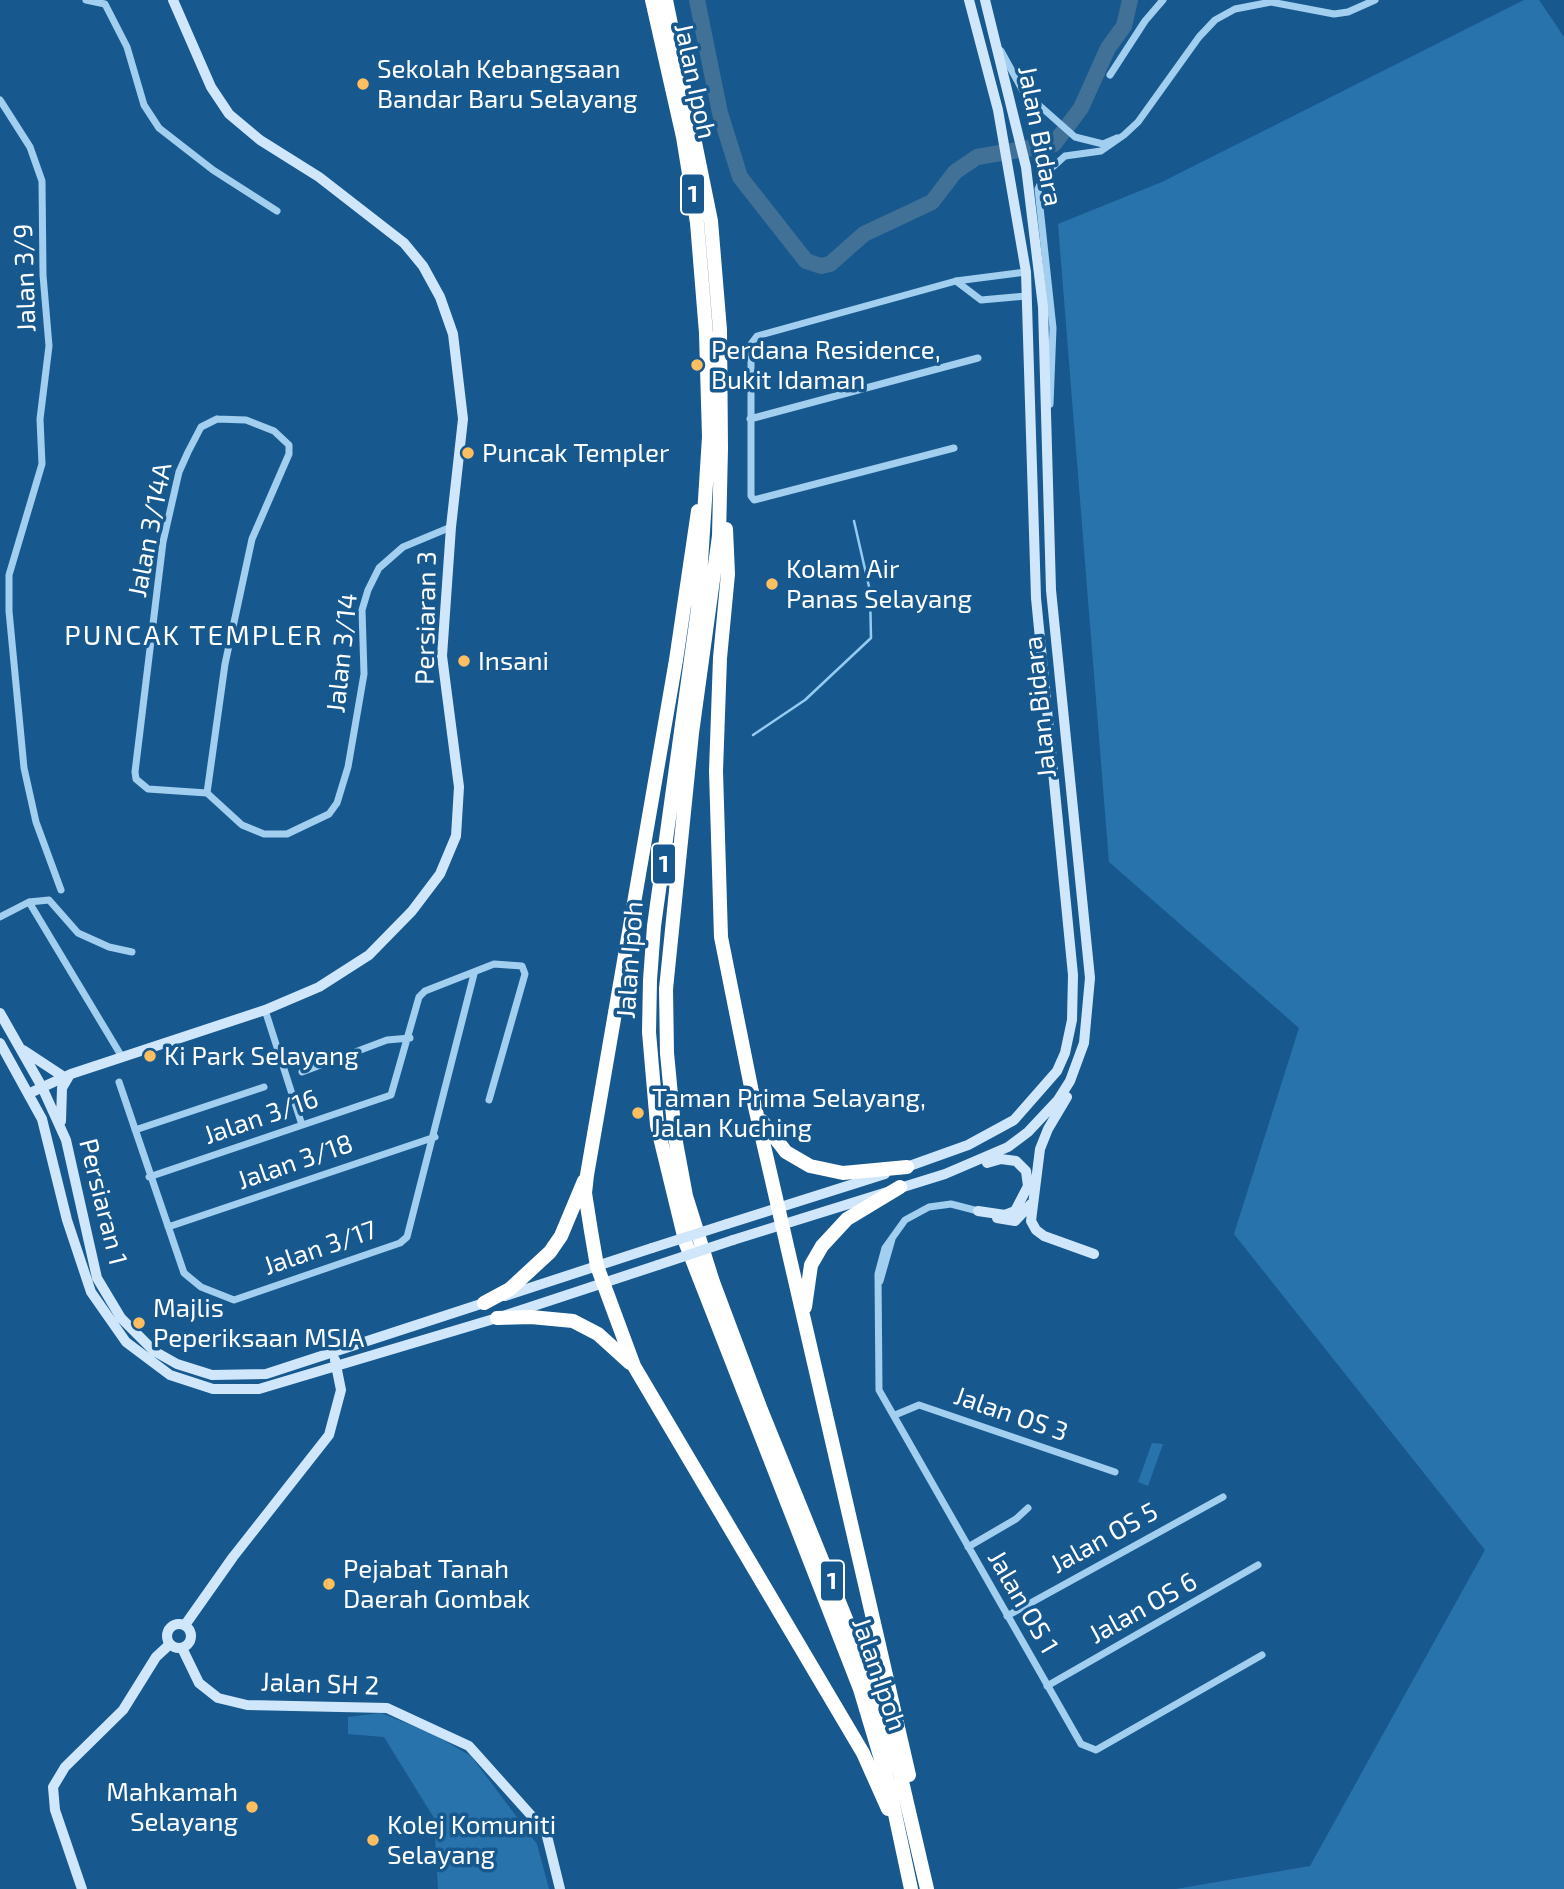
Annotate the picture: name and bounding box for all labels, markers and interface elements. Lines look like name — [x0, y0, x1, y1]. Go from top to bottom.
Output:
street label: Jalan Ipoh — [667, 20, 723, 142]
place label: Sekolah Kebangsaan Bandar Baru Selayang — [377, 53, 637, 114]
street label: Jalan Bidara — [1011, 63, 1069, 209]
marker: Sekolah Kebangsaan Bandar Baru Selayang — [355, 76, 371, 92]
road number: 1 — [681, 174, 705, 214]
street label: Jalan 3/9 — [8, 223, 42, 333]
place label: Perdana Residence, Bukit Idaman — [711, 334, 941, 396]
marker: Perdana Residence, Bukit Idaman — [689, 357, 705, 373]
place label: Puncak Templer — [482, 437, 669, 469]
marker: Puncak Templer — [460, 445, 476, 461]
street label: Jalan 3/14A — [122, 460, 178, 600]
street label: Persiaran 3 — [409, 551, 443, 685]
place label: Kolam Air Panas Selayang — [786, 553, 972, 614]
marker: Kolam Air Panas Selayang — [764, 576, 780, 592]
street label: Jalan 3/14 — [320, 592, 364, 714]
district label: PUNCAK TEMPLER — [66, 619, 322, 653]
street label: Jalan Bidara — [1017, 635, 1063, 779]
place label: Insani — [478, 645, 549, 677]
marker: Insani — [456, 653, 472, 669]
road number: 1 — [652, 844, 676, 884]
street label: Jalan Ipoh — [610, 900, 650, 1020]
place label: Ki Park Selayang — [164, 1040, 359, 1072]
marker: Ki Park Selayang — [142, 1048, 158, 1064]
place label: Taman Prima Selayang, Jalan Kuching — [652, 1082, 926, 1144]
street label: Jalan 3/16 — [200, 1083, 322, 1151]
marker: Taman Prima Selayang, Jalan Kuching — [630, 1105, 646, 1121]
street label: Jalan 3/18 — [233, 1128, 357, 1196]
street label: Persiaran 1 — [72, 1135, 134, 1269]
street label: Jalan 3/17 — [259, 1214, 381, 1282]
place label: Majlis Peperiksaan MSIA — [153, 1292, 364, 1354]
marker: Majlis Peperiksaan MSIA — [131, 1315, 147, 1331]
street label: Jalan OS 3 — [950, 1380, 1072, 1448]
street label: Jalan OS 5 — [1045, 1496, 1163, 1580]
street label: Jalan OS 1 — [981, 1545, 1065, 1659]
place label: Pejabat Tanah Daerah Gombak — [343, 1553, 530, 1614]
road number: 1 — [820, 1560, 844, 1602]
street label: Jalan OS 6 — [1084, 1566, 1202, 1650]
marker: Pejabat Tanah Daerah Gombak — [321, 1576, 337, 1592]
street label: Jalan Ipoh — [845, 1613, 913, 1735]
street label: Jalan SH 2 — [260, 1666, 380, 1702]
place label: Mahkamah Selayang — [106, 1776, 238, 1838]
marker: Mahkamah Selayang — [244, 1799, 260, 1815]
place label: Kolej Komuniti Selayang — [387, 1809, 556, 1870]
marker: Kolej Komuniti Selayang — [365, 1832, 381, 1848]

